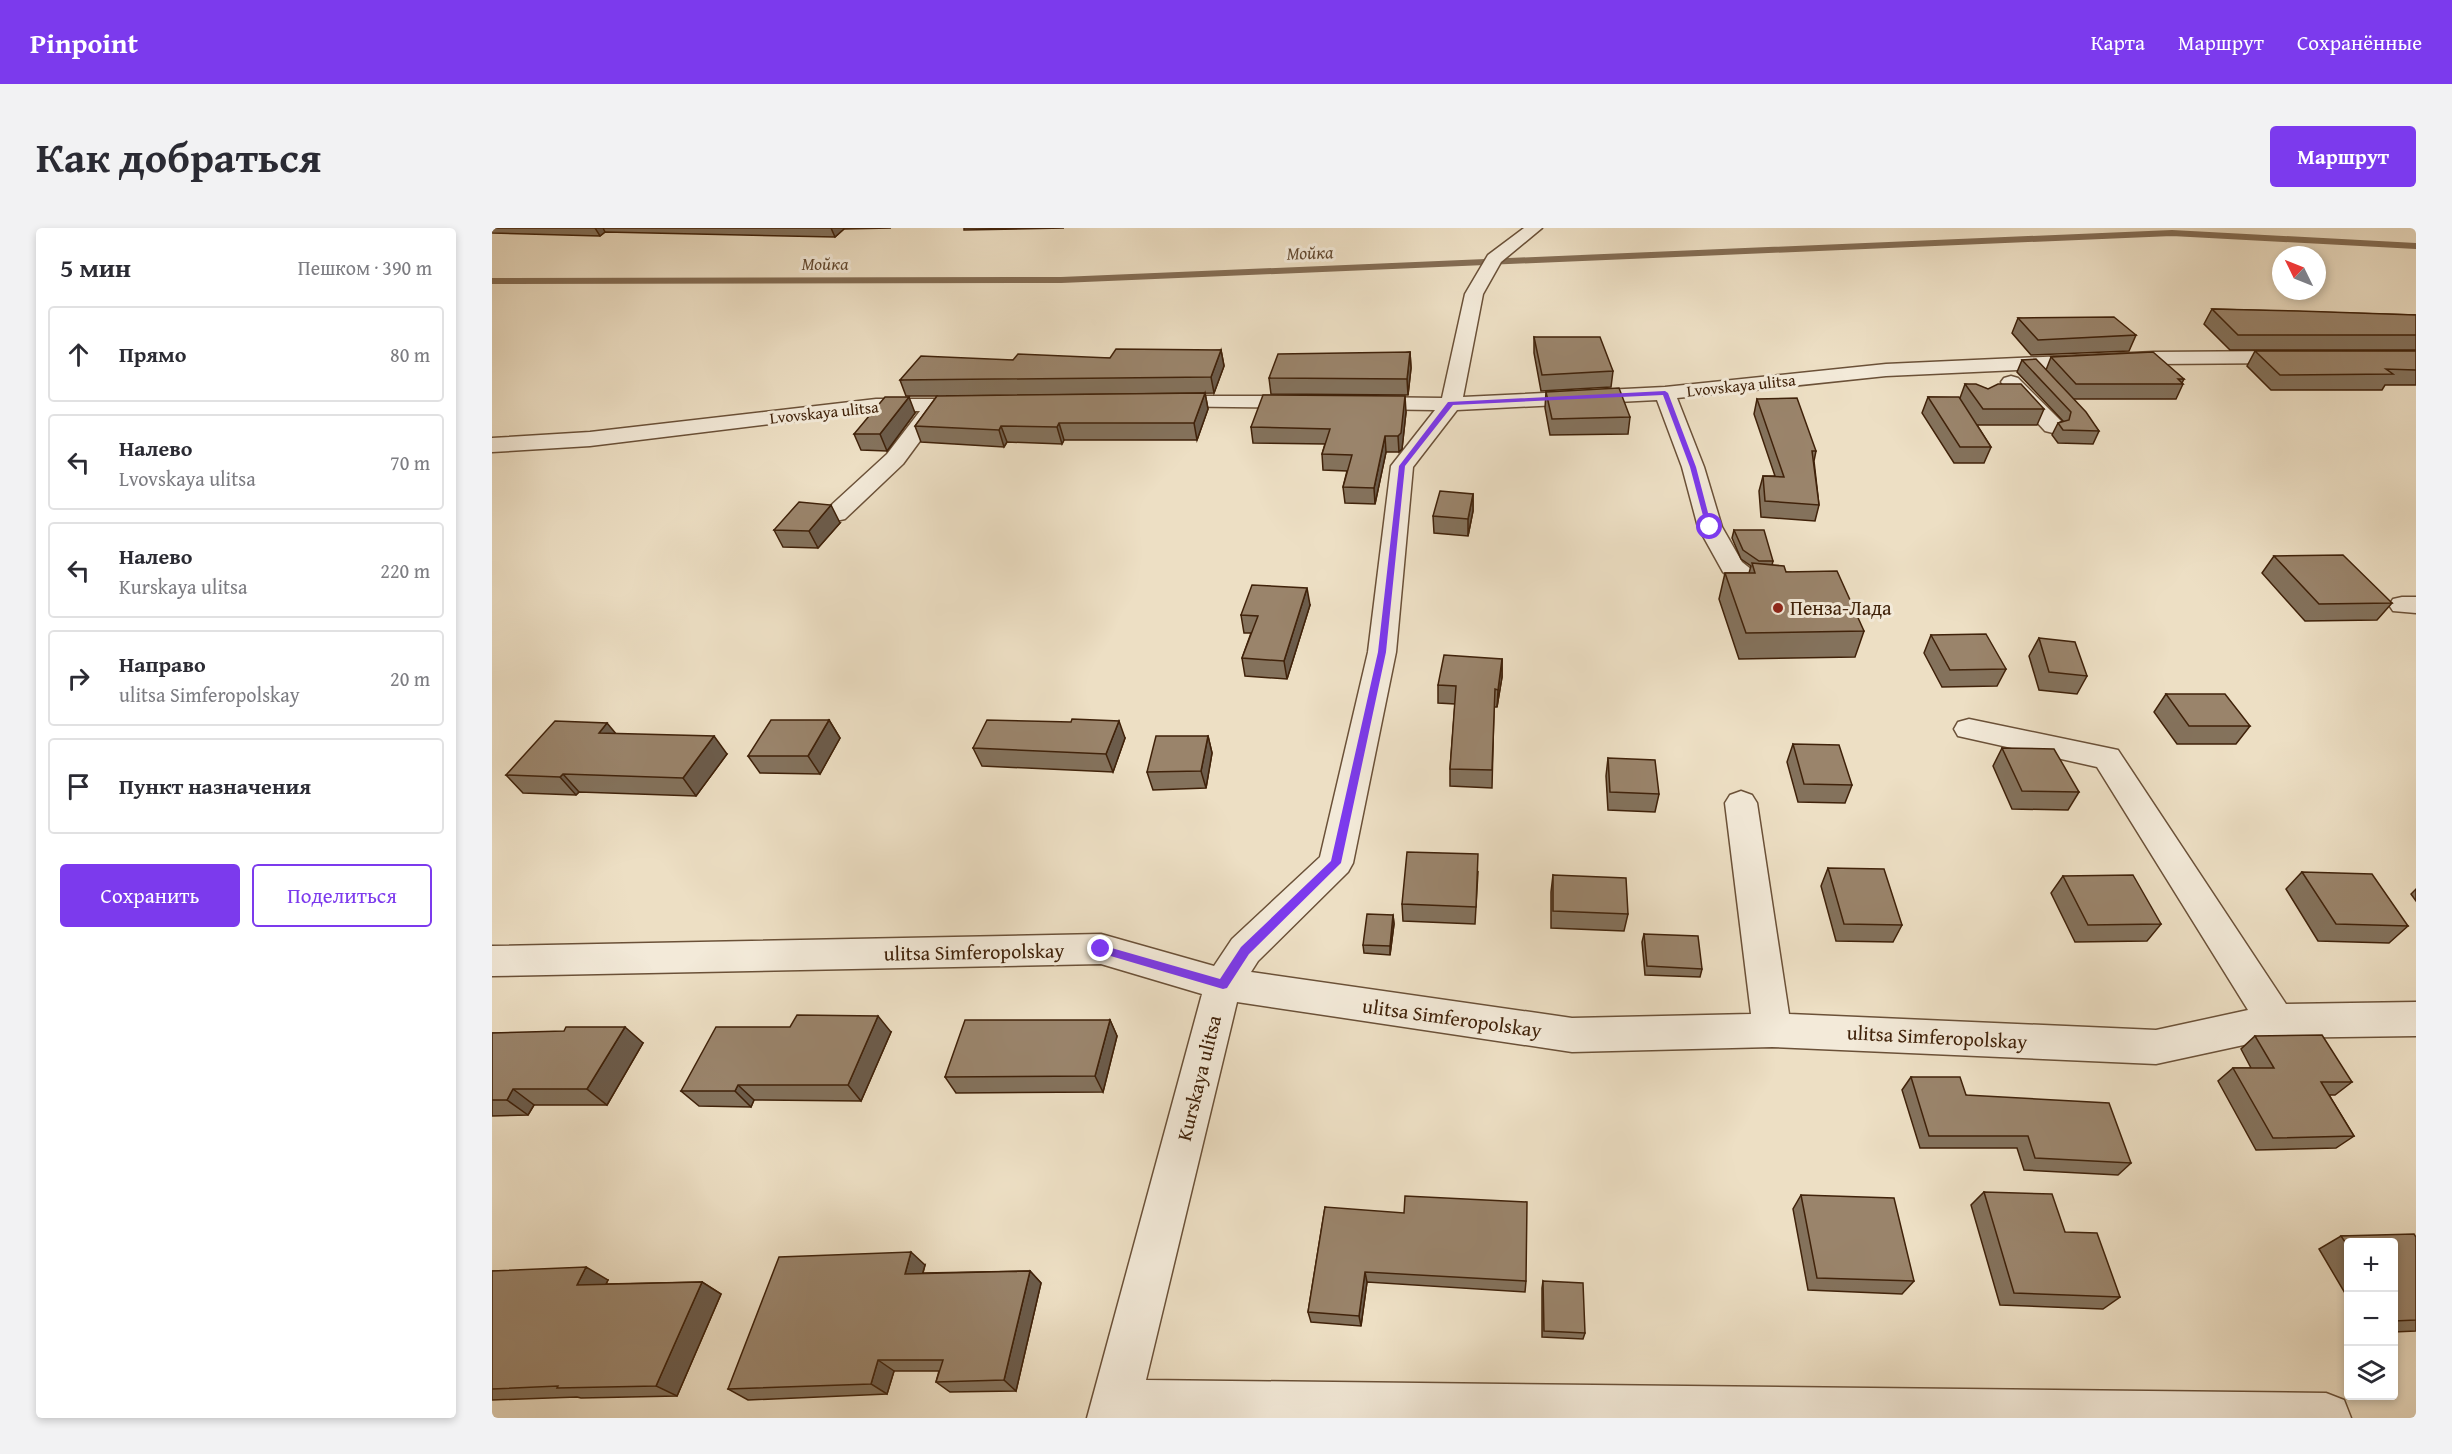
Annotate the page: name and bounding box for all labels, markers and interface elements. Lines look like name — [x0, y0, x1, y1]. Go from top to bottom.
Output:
text: Pinpoint — [30, 22, 138, 63]
text: Карта — [2091, 27, 2145, 58]
text: Маршрут — [2178, 27, 2264, 58]
text: Сохранённые — [2297, 27, 2422, 58]
text: Как добраться — [36, 126, 321, 187]
button: Маршрут — [2270, 126, 2416, 187]
water label: Мойка — [1286, 238, 1335, 267]
north arrow — [2272, 246, 2326, 300]
text: 5 мин — [60, 248, 131, 287]
water label: Мойка — [802, 250, 849, 277]
text: Пешком · 390 m — [298, 253, 432, 282]
icon: ahead — [62, 338, 95, 371]
text: Прямо — [119, 338, 186, 370]
text: 80 m — [390, 340, 430, 369]
street label: Lvovskaya ulitsa — [1685, 367, 1797, 403]
street label: Lvovskaya ulitsa — [768, 394, 880, 430]
text: Налево — [119, 432, 192, 464]
icon: left — [62, 446, 95, 479]
text: 70 m — [390, 448, 430, 477]
text: Lvovskaya ulitsa — [119, 464, 256, 493]
route start — [1696, 513, 1722, 539]
text: Налево — [119, 540, 192, 572]
icon: left — [62, 554, 95, 587]
text: 220 m — [380, 556, 430, 585]
text: Kurskaya ulitsa — [119, 572, 247, 601]
place label: Пенза-Лада — [1790, 593, 1892, 622]
marker: Пенза-Лада — [1771, 601, 1785, 615]
text: Направо — [119, 648, 206, 680]
icon: right — [62, 662, 95, 695]
text: 20 m — [390, 664, 430, 693]
text: ulitsa Simferopolskay — [119, 680, 300, 709]
icon: arrive — [62, 770, 95, 803]
text: Пункт назначения — [119, 770, 311, 802]
button: Сохранить — [60, 864, 240, 927]
button: Поделиться — [252, 864, 432, 927]
street label: ulitsa Simferopolskay — [883, 935, 1065, 968]
route end — [1087, 935, 1113, 961]
street label: ulitsa Simferopolskay — [1361, 991, 1544, 1044]
street label: Kurskaya ulitsa — [1169, 1012, 1228, 1144]
street label: ulitsa Simferopolskay — [1846, 1017, 2028, 1056]
map controls — [2344, 1238, 2398, 1400]
button: + — [2344, 1238, 2398, 1292]
button: − — [2344, 1292, 2398, 1346]
button: layers — [2344, 1346, 2398, 1400]

